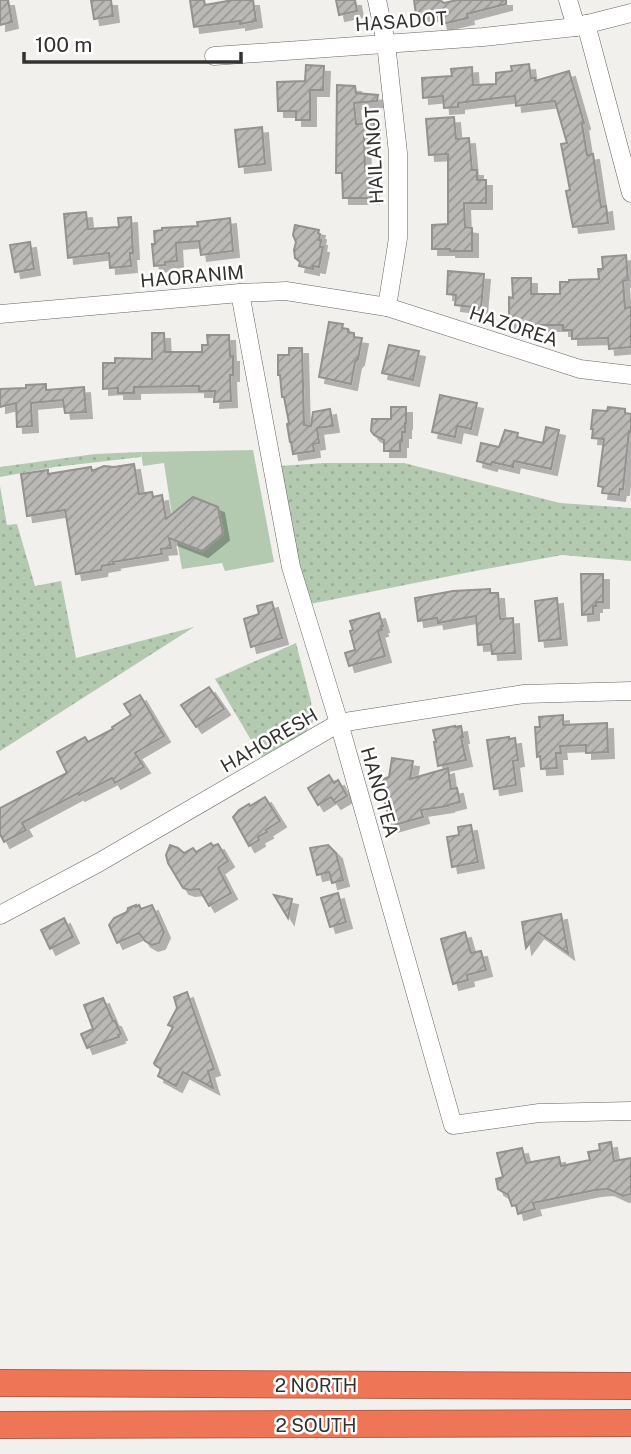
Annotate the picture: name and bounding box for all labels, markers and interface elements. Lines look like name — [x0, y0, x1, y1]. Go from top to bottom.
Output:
street label: HASADOT — [354, 7, 448, 35]
scale bar — [24, 21, 242, 65]
text: 100 m — [35, 32, 92, 57]
street label: HAILANOT — [360, 106, 388, 204]
street label: HAORANIM — [139, 260, 245, 292]
street label: HAZOREA — [467, 301, 561, 351]
street label: HAHORESH — [217, 703, 321, 777]
street label: HANOTEA — [357, 744, 403, 840]
street label: 2 NORTH — [275, 1374, 357, 1396]
street label: 2 SOUTH — [275, 1414, 357, 1436]

